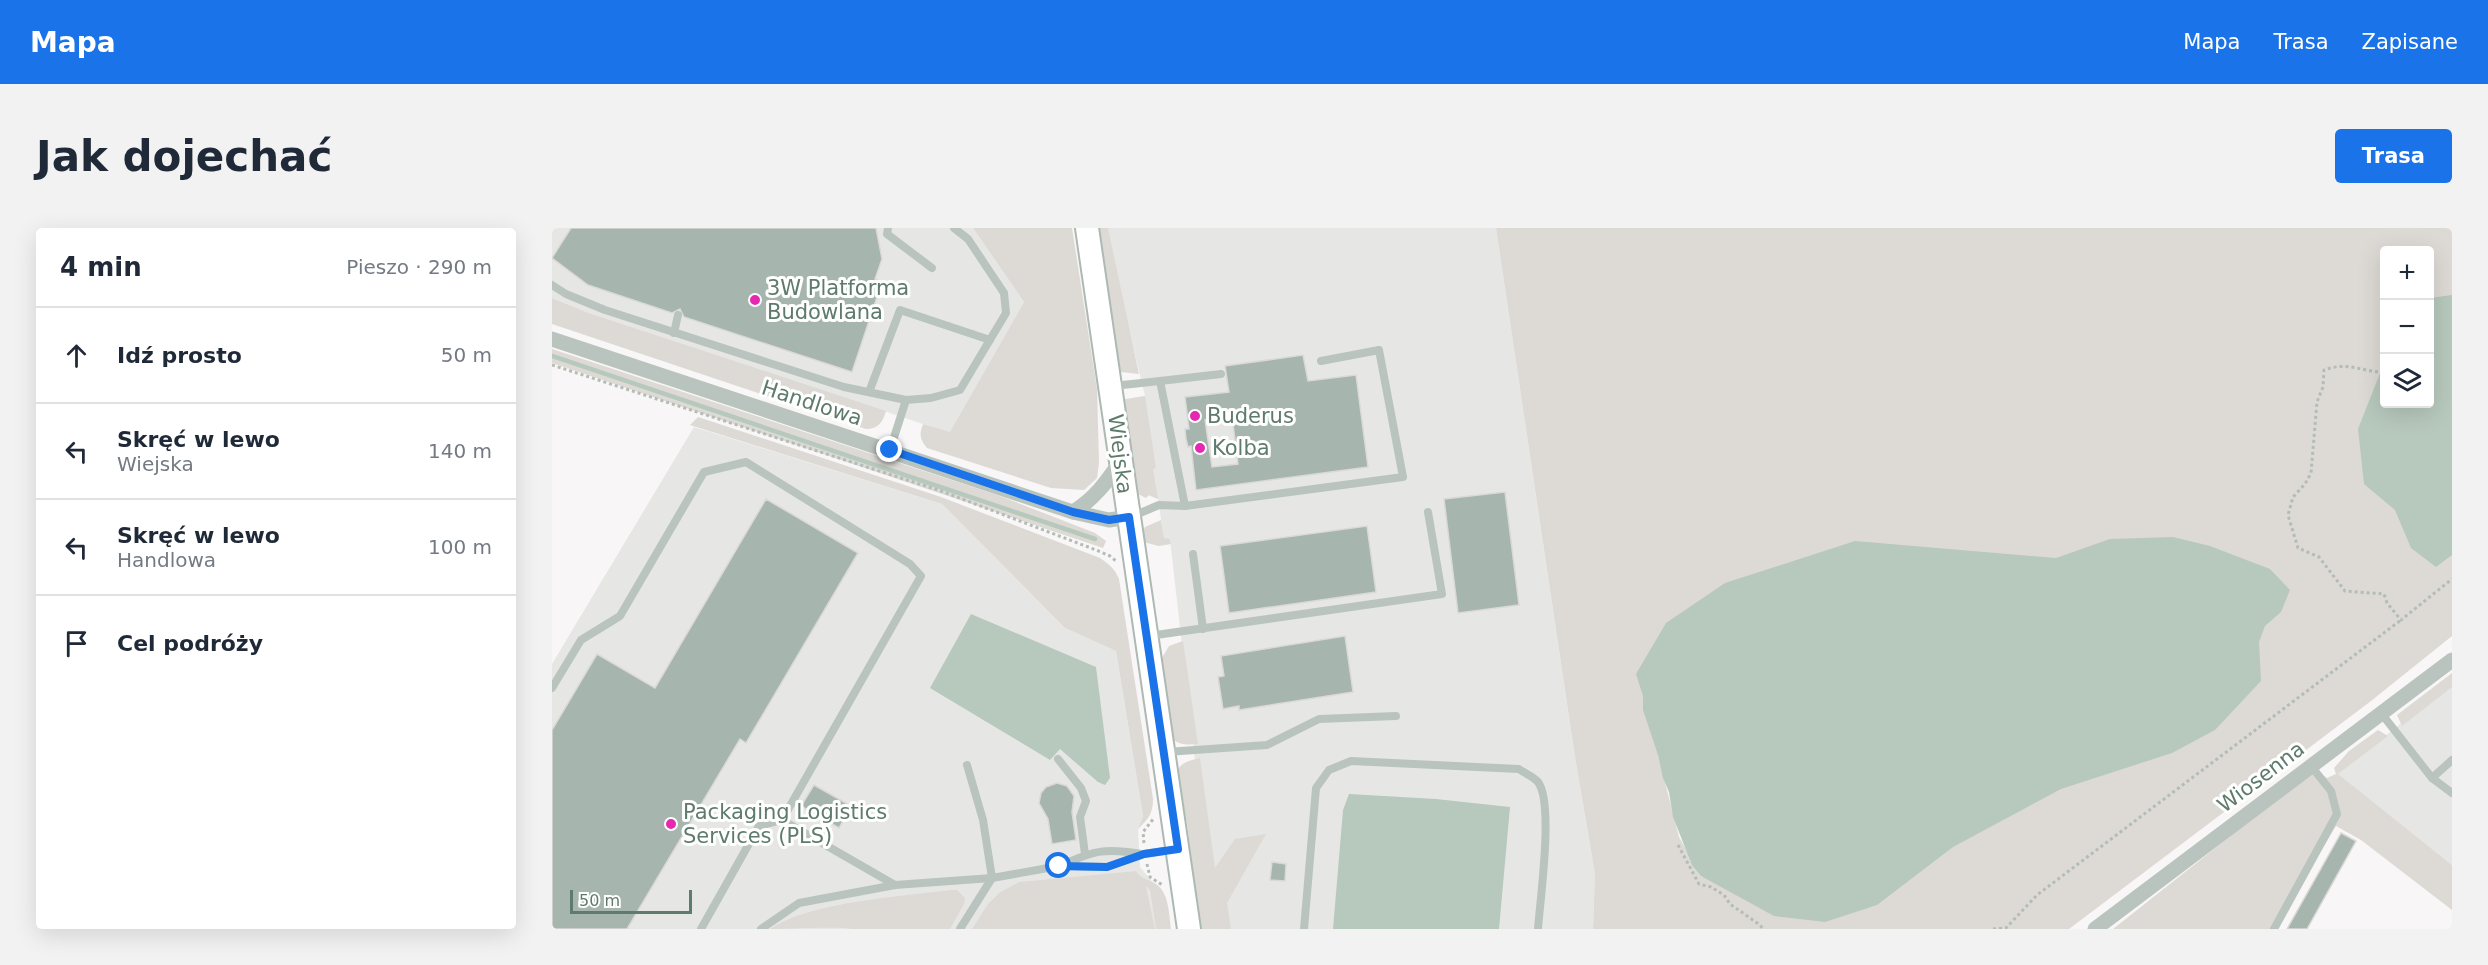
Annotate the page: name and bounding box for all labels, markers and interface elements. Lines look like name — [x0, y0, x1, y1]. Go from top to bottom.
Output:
text: Mapa — [30, 26, 116, 59]
text: Mapa — [2183, 30, 2240, 54]
text: Trasa — [2273, 30, 2329, 54]
text: Zapisane — [2362, 30, 2458, 54]
button: Trasa — [2335, 129, 2452, 183]
text: Jak dojechać — [36, 132, 332, 181]
map controls — [2380, 246, 2434, 408]
button: + — [2380, 246, 2434, 300]
text: 4 min — [60, 252, 142, 282]
text: Pieszo · 290 m — [346, 255, 492, 279]
place label: 3W Platforma Budowlana — [767, 276, 909, 324]
marker: 3W Platforma Budowlana — [748, 293, 762, 307]
button: − — [2380, 300, 2434, 354]
icon: ahead — [60, 339, 93, 372]
text: Idź prosto — [117, 343, 242, 368]
text: 50 m — [441, 343, 492, 367]
button: layers — [2380, 354, 2434, 408]
street label: Handlowa — [759, 376, 865, 430]
place label: Buderus — [1207, 404, 1294, 428]
marker: Buderus — [1188, 409, 1202, 423]
street label: Wiejska — [1103, 413, 1137, 495]
text: Skręć w lewo — [117, 427, 280, 452]
icon: left — [60, 435, 93, 468]
route end — [876, 436, 902, 462]
place label: Kolba — [1212, 436, 1270, 460]
text: 140 m — [428, 439, 492, 463]
marker: Kolba — [1193, 441, 1207, 455]
text: Wiejska — [117, 452, 194, 476]
text: Skręć w lewo — [117, 523, 280, 548]
icon: left — [60, 531, 93, 564]
text: 100 m — [428, 535, 492, 559]
text: Handlowa — [117, 548, 216, 572]
icon: arrive — [60, 627, 93, 660]
text: Cel podróży — [117, 631, 263, 656]
street label: Wiosenna — [2213, 737, 2309, 817]
place label: Packaging Logistics Services (PLS) — [683, 800, 887, 848]
marker: Packaging Logistics Services (PLS) — [664, 817, 678, 831]
route start — [1045, 852, 1071, 878]
scale bar — [570, 887, 692, 914]
text: 50 m — [579, 891, 620, 910]

